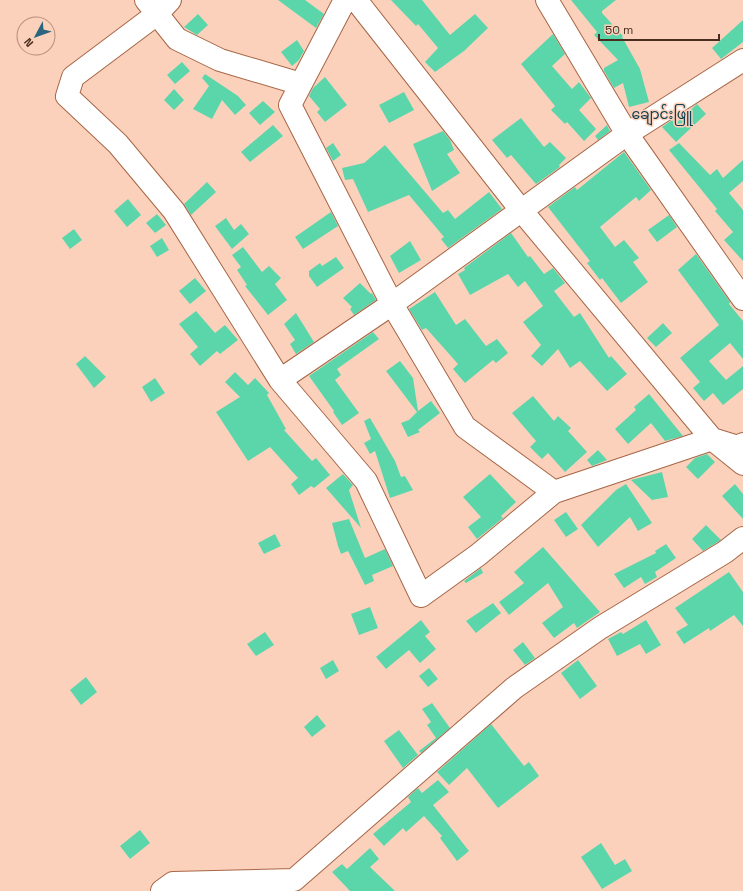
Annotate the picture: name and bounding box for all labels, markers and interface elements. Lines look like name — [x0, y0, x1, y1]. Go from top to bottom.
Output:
north arrow — [16, 16, 56, 56]
scale bar — [599, 16, 719, 42]
text: 50 m — [605, 22, 633, 38]
text: N — [21, 35, 36, 50]
district label: ချောင်းဖြူ — [631, 104, 693, 126]

